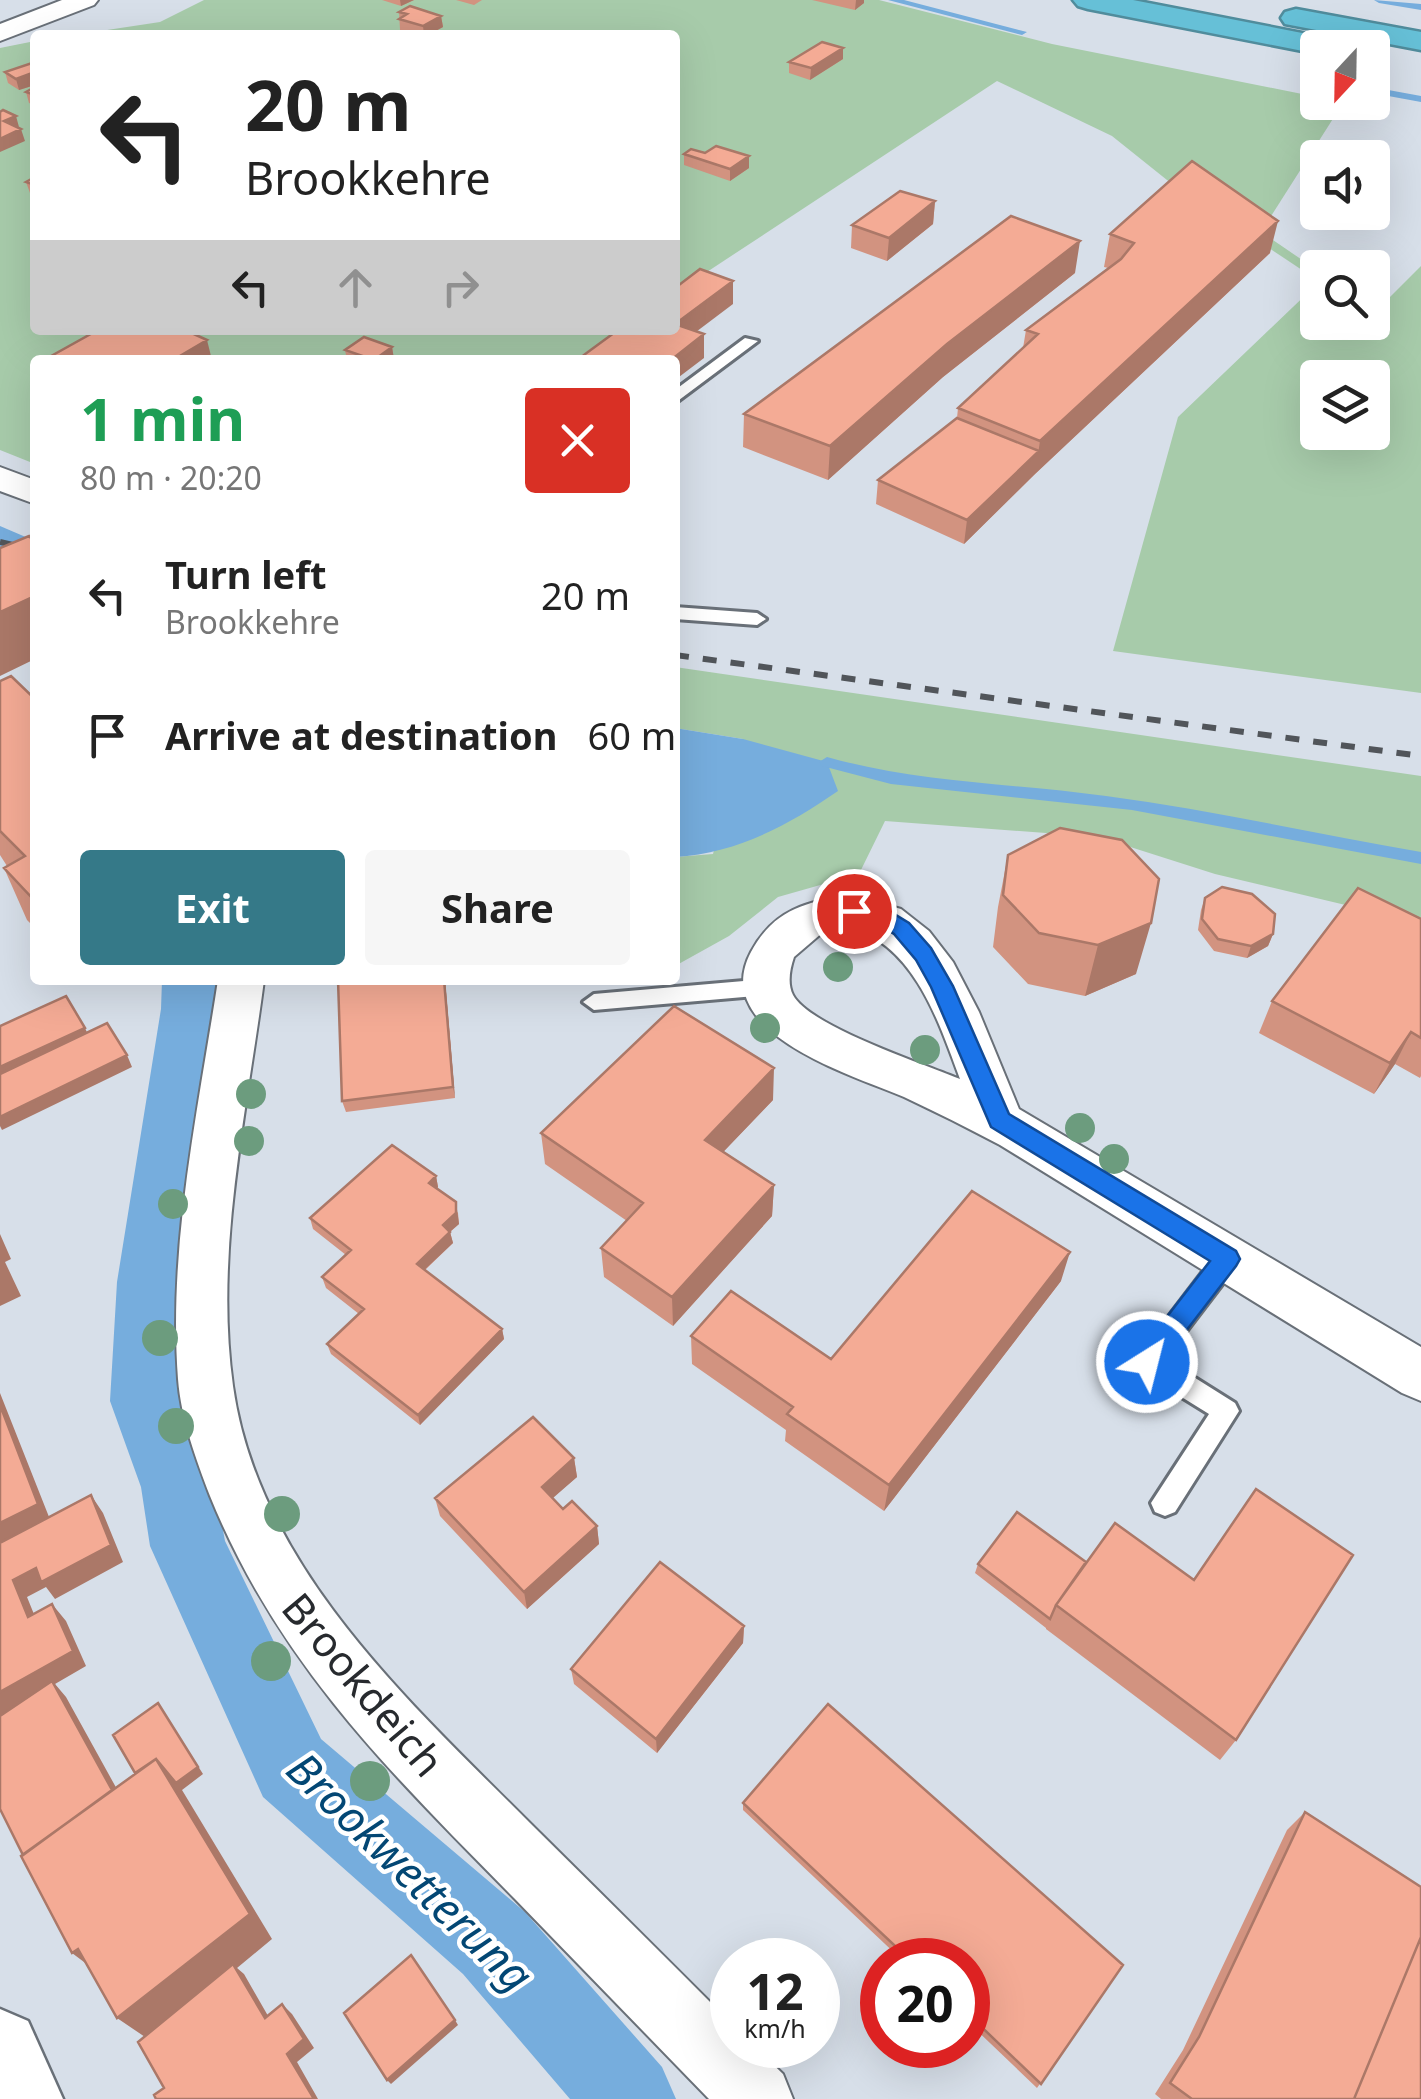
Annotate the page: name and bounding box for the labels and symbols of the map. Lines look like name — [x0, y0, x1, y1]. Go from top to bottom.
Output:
north arrow — [1300, 30, 1390, 120]
pin — [812, 869, 897, 954]
position arrow — [1095, 1310, 1199, 1414]
street label: Brookdeich — [270, 1580, 458, 1788]
water label: Brookwetterung — [275, 1738, 547, 2004]
speed limit sign: 20 — [860, 1938, 990, 2068]

